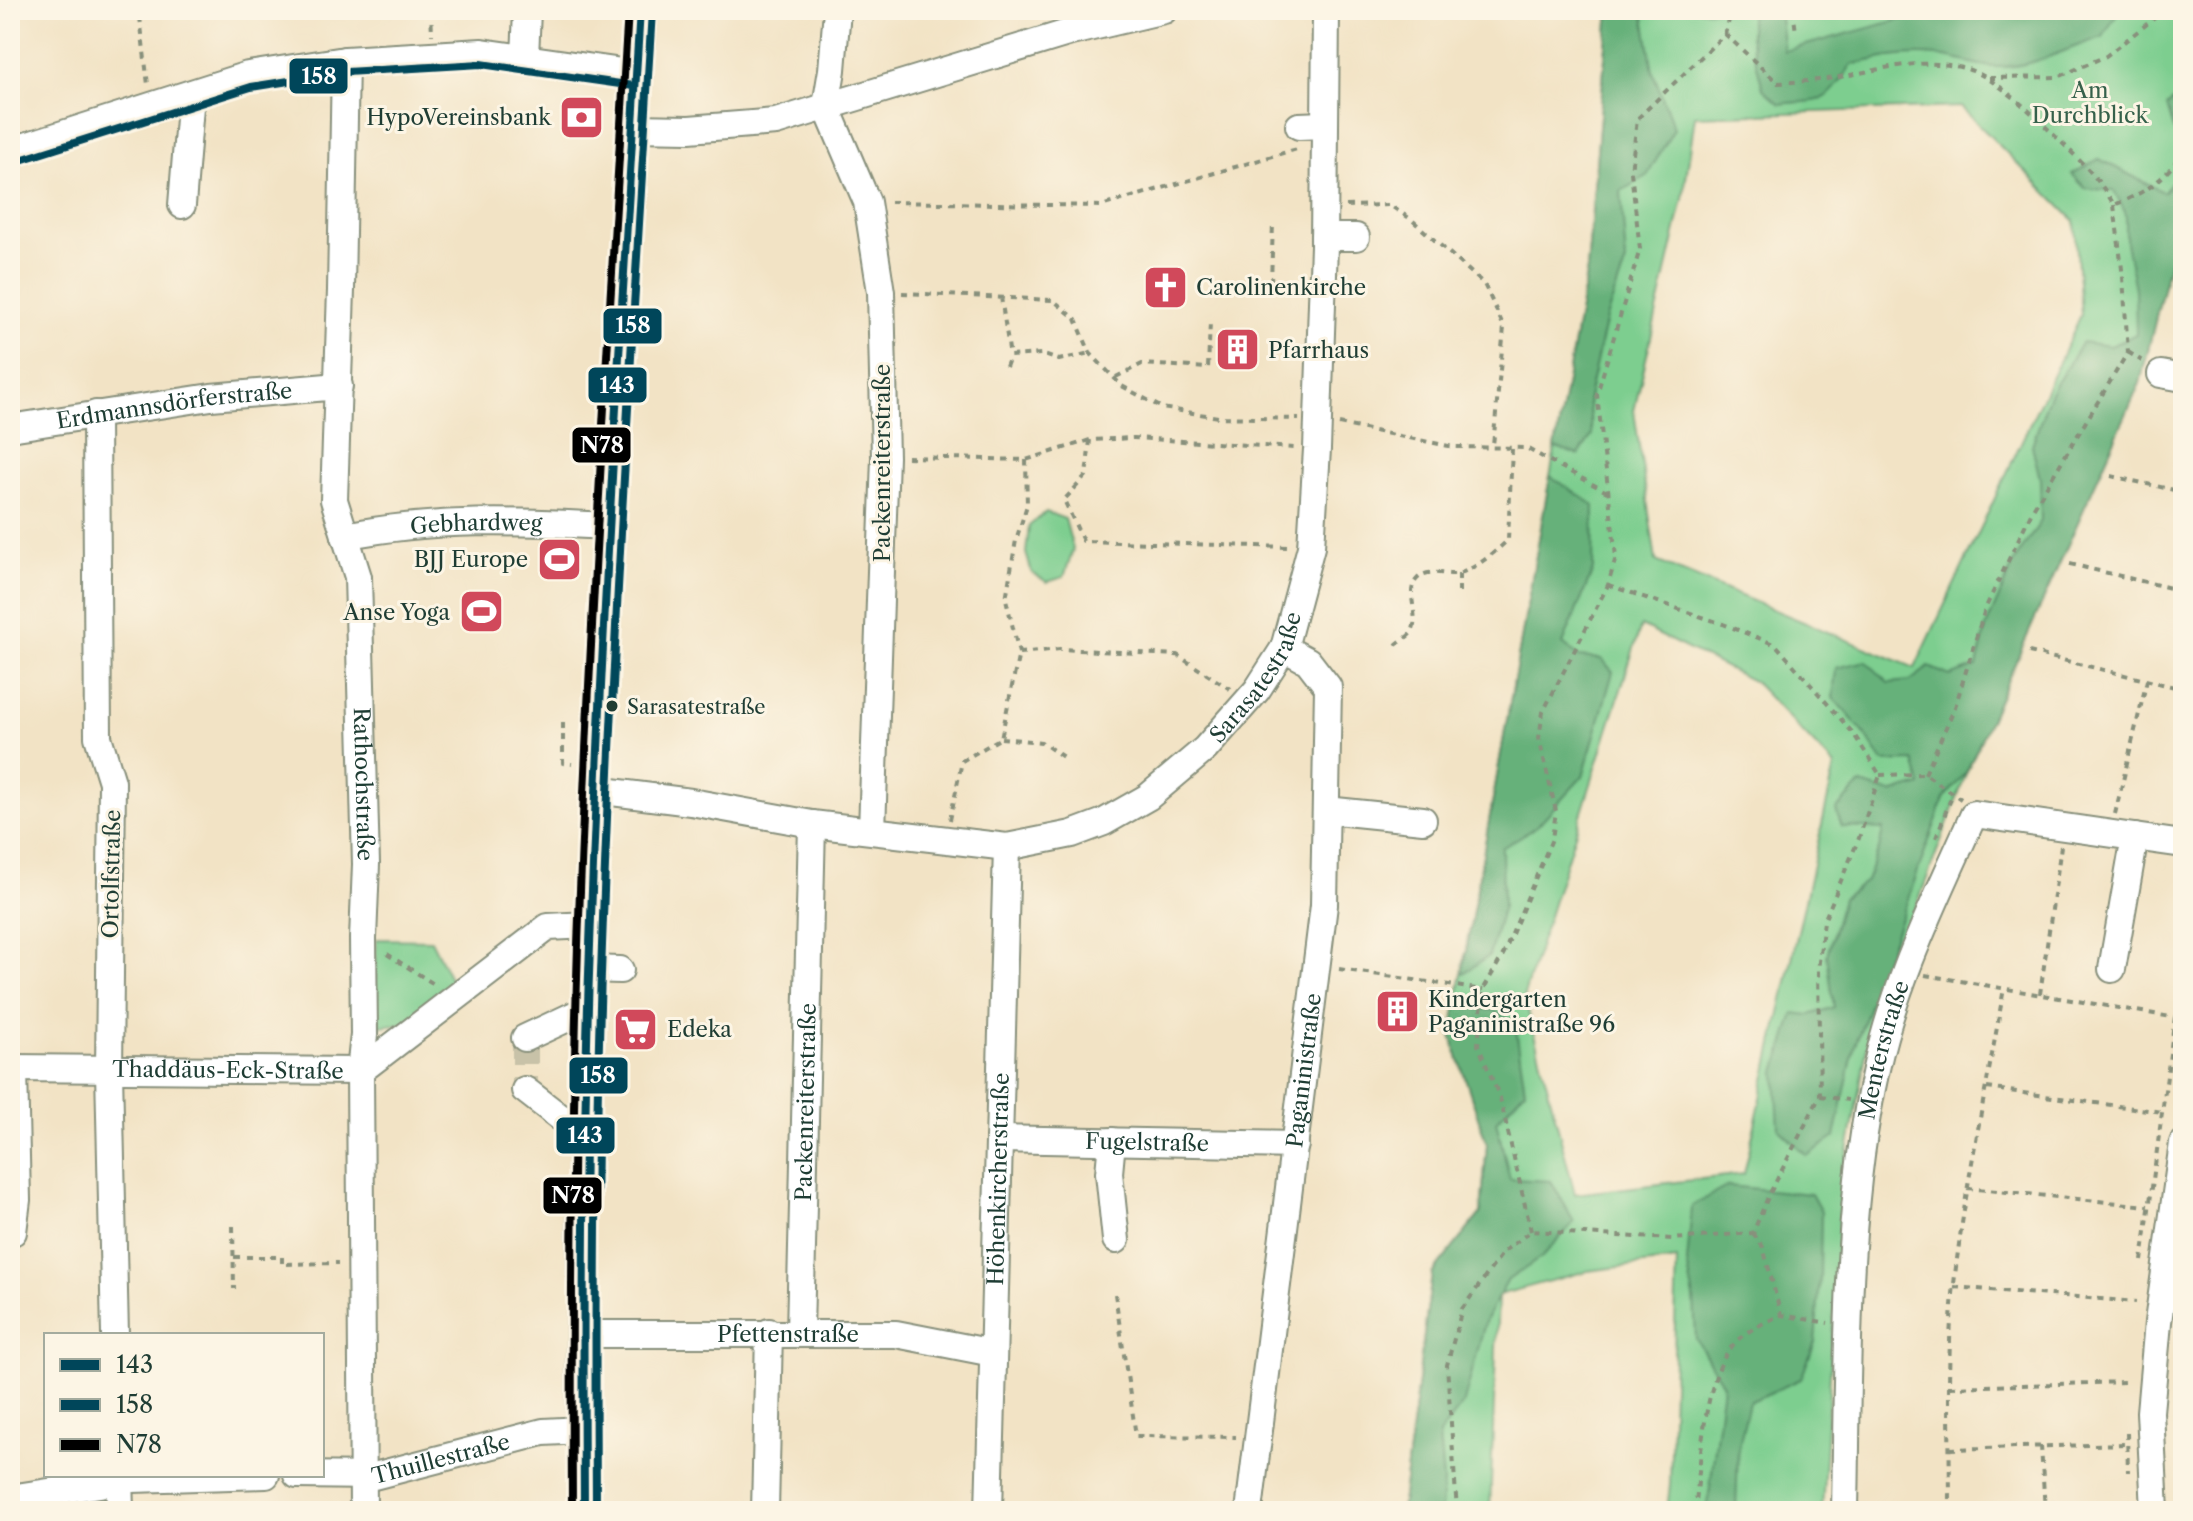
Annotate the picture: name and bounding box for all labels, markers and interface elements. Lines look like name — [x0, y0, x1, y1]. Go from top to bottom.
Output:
line badge: 158 — [288, 57, 349, 95]
text: 158 — [301, 63, 337, 90]
park label: Am Durchblick — [2032, 77, 2150, 129]
bank icon: HypoVereinsbank — [558, 93, 606, 141]
place label: HypoVereinsbank — [366, 104, 552, 131]
church icon: Carolinenkirche — [1141, 263, 1189, 311]
place label: Carolinenkirche — [1196, 274, 1366, 301]
line badge: 158 — [602, 307, 663, 345]
text: 158 — [615, 312, 651, 339]
building icon: Pfarrhaus — [1213, 326, 1261, 374]
place label: Pfarrhaus — [1268, 337, 1369, 364]
street label: Packenreiterstraße — [869, 364, 896, 562]
line badge: 143 — [587, 366, 648, 404]
text: 143 — [599, 372, 635, 399]
street label: Erdmannsdörferstraße — [55, 377, 293, 435]
line badge: N78 — [571, 426, 632, 464]
text: N78 — [580, 432, 624, 459]
street label: Gebhardweg — [409, 509, 543, 540]
sports icon: BJJ Europe — [535, 535, 583, 583]
place label: BJJ Europe — [414, 546, 528, 573]
sports icon: Anse Yoga — [457, 588, 505, 636]
place label: Anse Yoga — [342, 599, 450, 626]
street label: Sarasatestraße — [1204, 609, 1307, 748]
place label: Sarasatestraße — [627, 695, 765, 719]
marker: Sarasatestraße — [604, 698, 620, 714]
street label: Rathochstraße — [348, 707, 379, 861]
street label: Ortolfstraße — [97, 809, 126, 939]
street label: Menterstraße — [1853, 977, 1915, 1122]
place label: Kindergarten Paganinistraße 96 — [1428, 986, 1615, 1038]
building icon: Kindergarten Paganinistraße 96 — [1373, 988, 1421, 1036]
street label: Paganinistraße — [1281, 992, 1327, 1149]
street label: Packenreiterstraße — [790, 1003, 822, 1202]
supermarket icon: Edeka — [612, 1005, 660, 1053]
place label: Edeka — [667, 1016, 732, 1043]
street label: Thaddäus-Eck-Straße — [112, 1056, 344, 1085]
line badge: 158 — [568, 1056, 629, 1095]
text: 158 — [580, 1062, 616, 1089]
street label: Höhenkircherstraße — [982, 1072, 1015, 1286]
line badge: 143 — [555, 1116, 616, 1155]
text: 143 — [567, 1122, 603, 1149]
street label: Fugelstraße — [1085, 1128, 1209, 1157]
line badge: N78 — [542, 1176, 603, 1215]
text: N78 — [551, 1182, 595, 1209]
street label: Pfettenstraße — [717, 1321, 859, 1348]
legend — [44, 1333, 324, 1477]
text: 143 — [116, 1350, 153, 1379]
text: 158 — [116, 1390, 153, 1419]
street label: Thuillestraße — [369, 1428, 513, 1490]
text: N78 — [116, 1430, 162, 1459]

